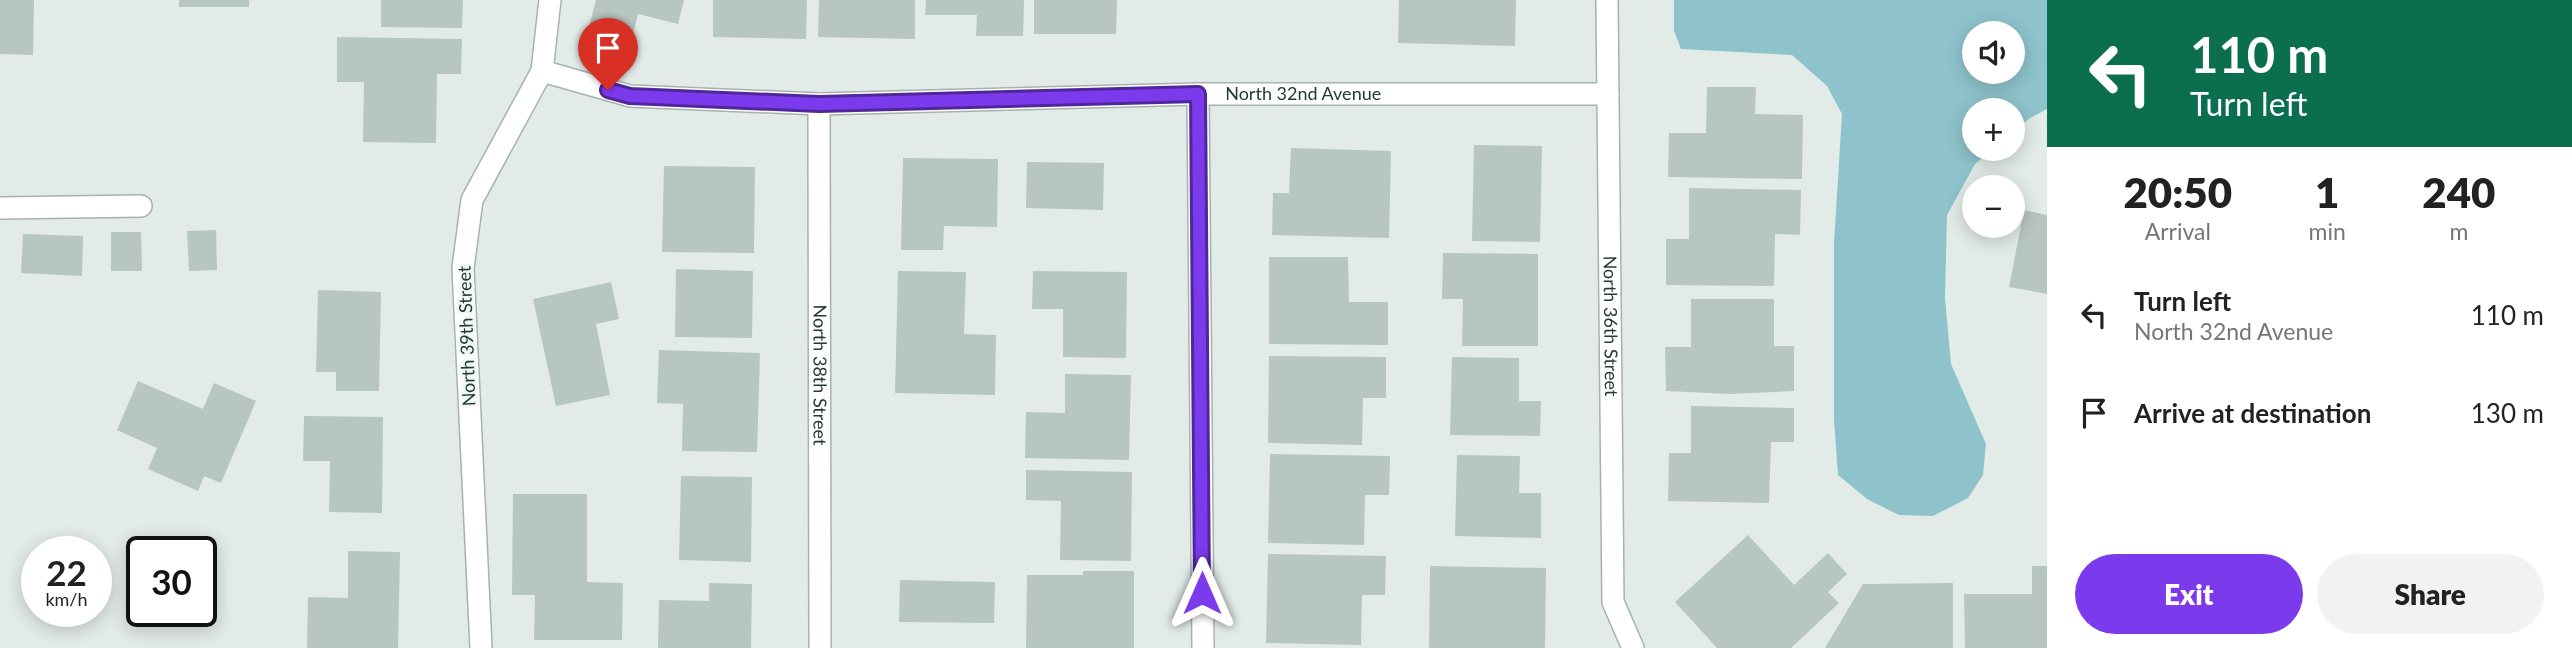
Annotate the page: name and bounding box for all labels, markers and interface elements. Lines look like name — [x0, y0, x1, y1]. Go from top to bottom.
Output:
pin — [578, 18, 638, 90]
map controls — [1962, 21, 2025, 238]
button: sound — [1962, 21, 2025, 84]
text: 110 m — [2190, 25, 2328, 83]
icon: left — [2075, 28, 2166, 119]
icon: arrive — [589, 29, 627, 67]
street label: North 32nd Avenue — [1225, 82, 1381, 104]
text: Turn left — [2190, 84, 2307, 123]
button: + — [1962, 98, 2025, 161]
text: 20:50 — [2124, 167, 2232, 217]
text: 1 — [2315, 167, 2339, 217]
text: 240 — [2422, 167, 2495, 217]
button: − — [1962, 175, 2025, 238]
text: Arrival — [2145, 217, 2211, 245]
text: min — [2309, 217, 2346, 245]
text: m — [2449, 217, 2468, 245]
street label: North 36th Street — [1600, 255, 1623, 397]
street label: North 39th Street — [453, 265, 479, 407]
text: Turn left — [2134, 285, 2231, 317]
icon: left — [2075, 296, 2113, 334]
text: 110 m — [2471, 299, 2544, 331]
street label: North 38th Street — [809, 305, 832, 446]
text: North 32nd Avenue — [2134, 317, 2333, 345]
icon: arrive — [2075, 394, 2113, 432]
text: Arrive at destination — [2134, 397, 2371, 429]
text: 130 m — [2471, 397, 2544, 429]
speed limit sign: 30 — [126, 536, 217, 627]
text: 22 — [46, 551, 87, 593]
button: Exit — [2075, 554, 2303, 634]
button: Share — [2317, 554, 2544, 634]
position arrow — [1165, 556, 1239, 630]
text: km/h — [45, 588, 88, 610]

